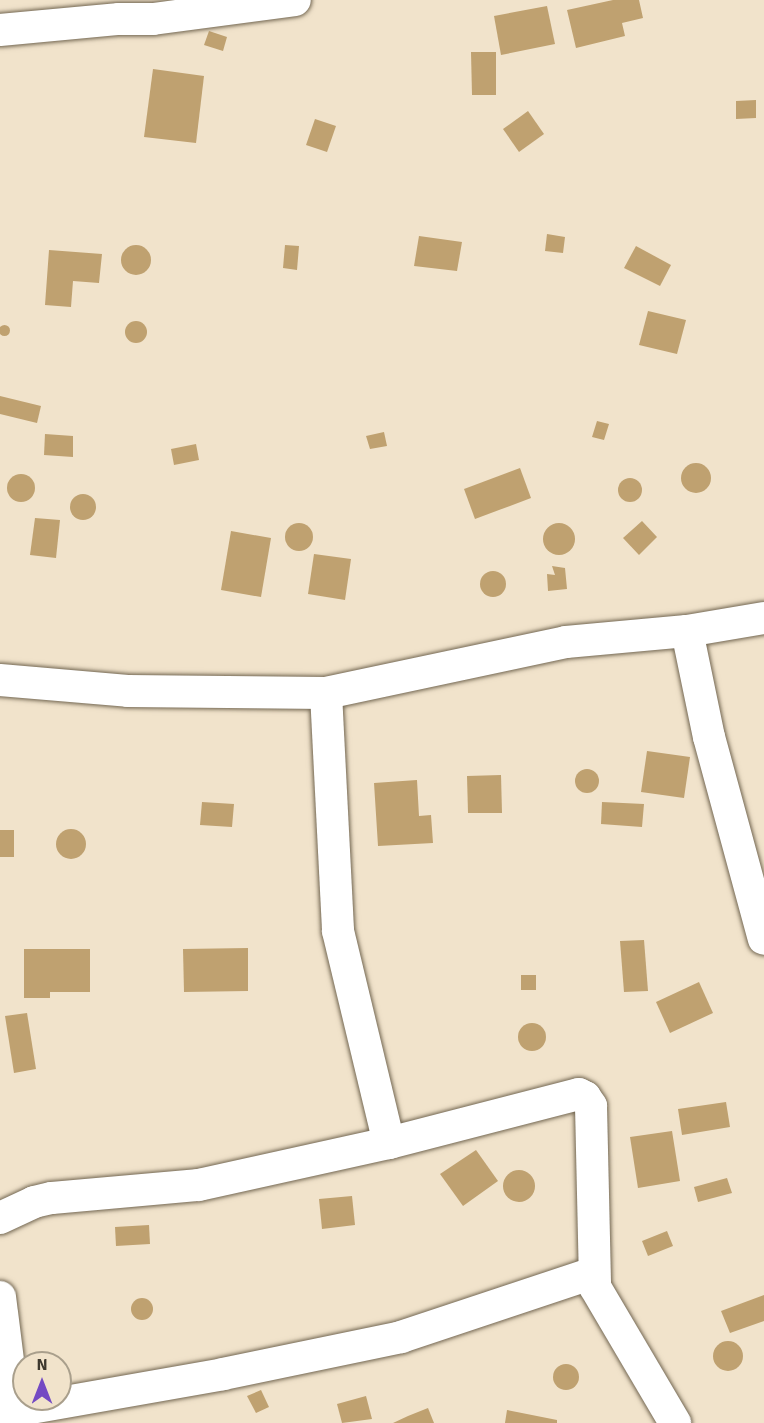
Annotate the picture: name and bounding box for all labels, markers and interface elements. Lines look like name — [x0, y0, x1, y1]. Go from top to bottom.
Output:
north arrow — [12, 1351, 72, 1411]
text: N — [36, 1355, 48, 1375]

